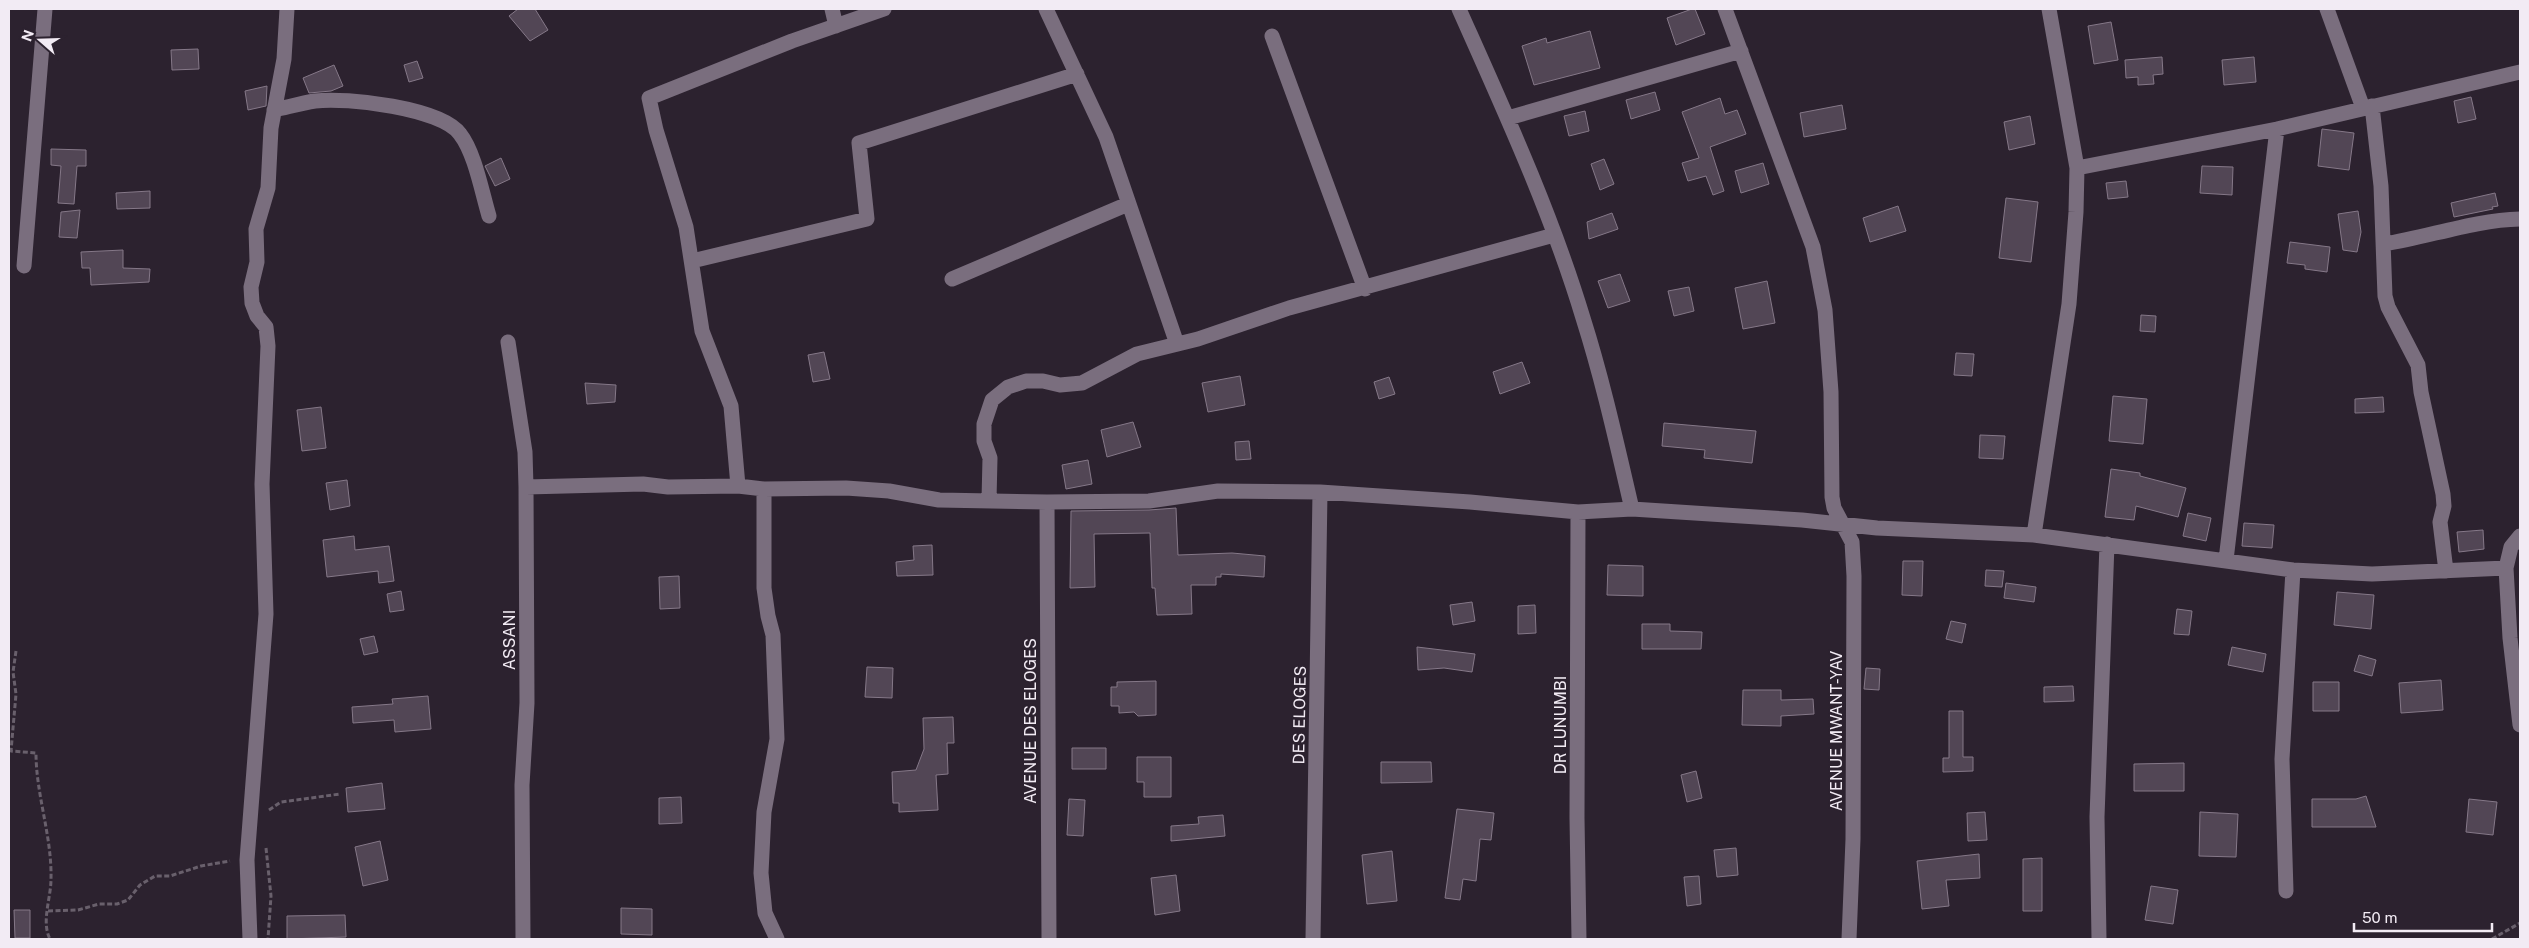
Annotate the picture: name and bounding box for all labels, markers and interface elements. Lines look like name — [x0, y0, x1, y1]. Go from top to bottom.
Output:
north arrow — [15, 15, 65, 65]
text: N — [18, 28, 37, 43]
street label: ASSANI — [500, 610, 519, 670]
street label: AVENUE DES ELOGES — [1021, 638, 1040, 804]
street label: AVENUE MWANT-YAV — [1827, 651, 1846, 811]
street label: DES ELOGES — [1289, 665, 1310, 765]
street label: DR LUNUMBI — [1551, 676, 1570, 774]
scale bar — [2354, 900, 2492, 932]
text: 50 m — [2362, 909, 2397, 926]

